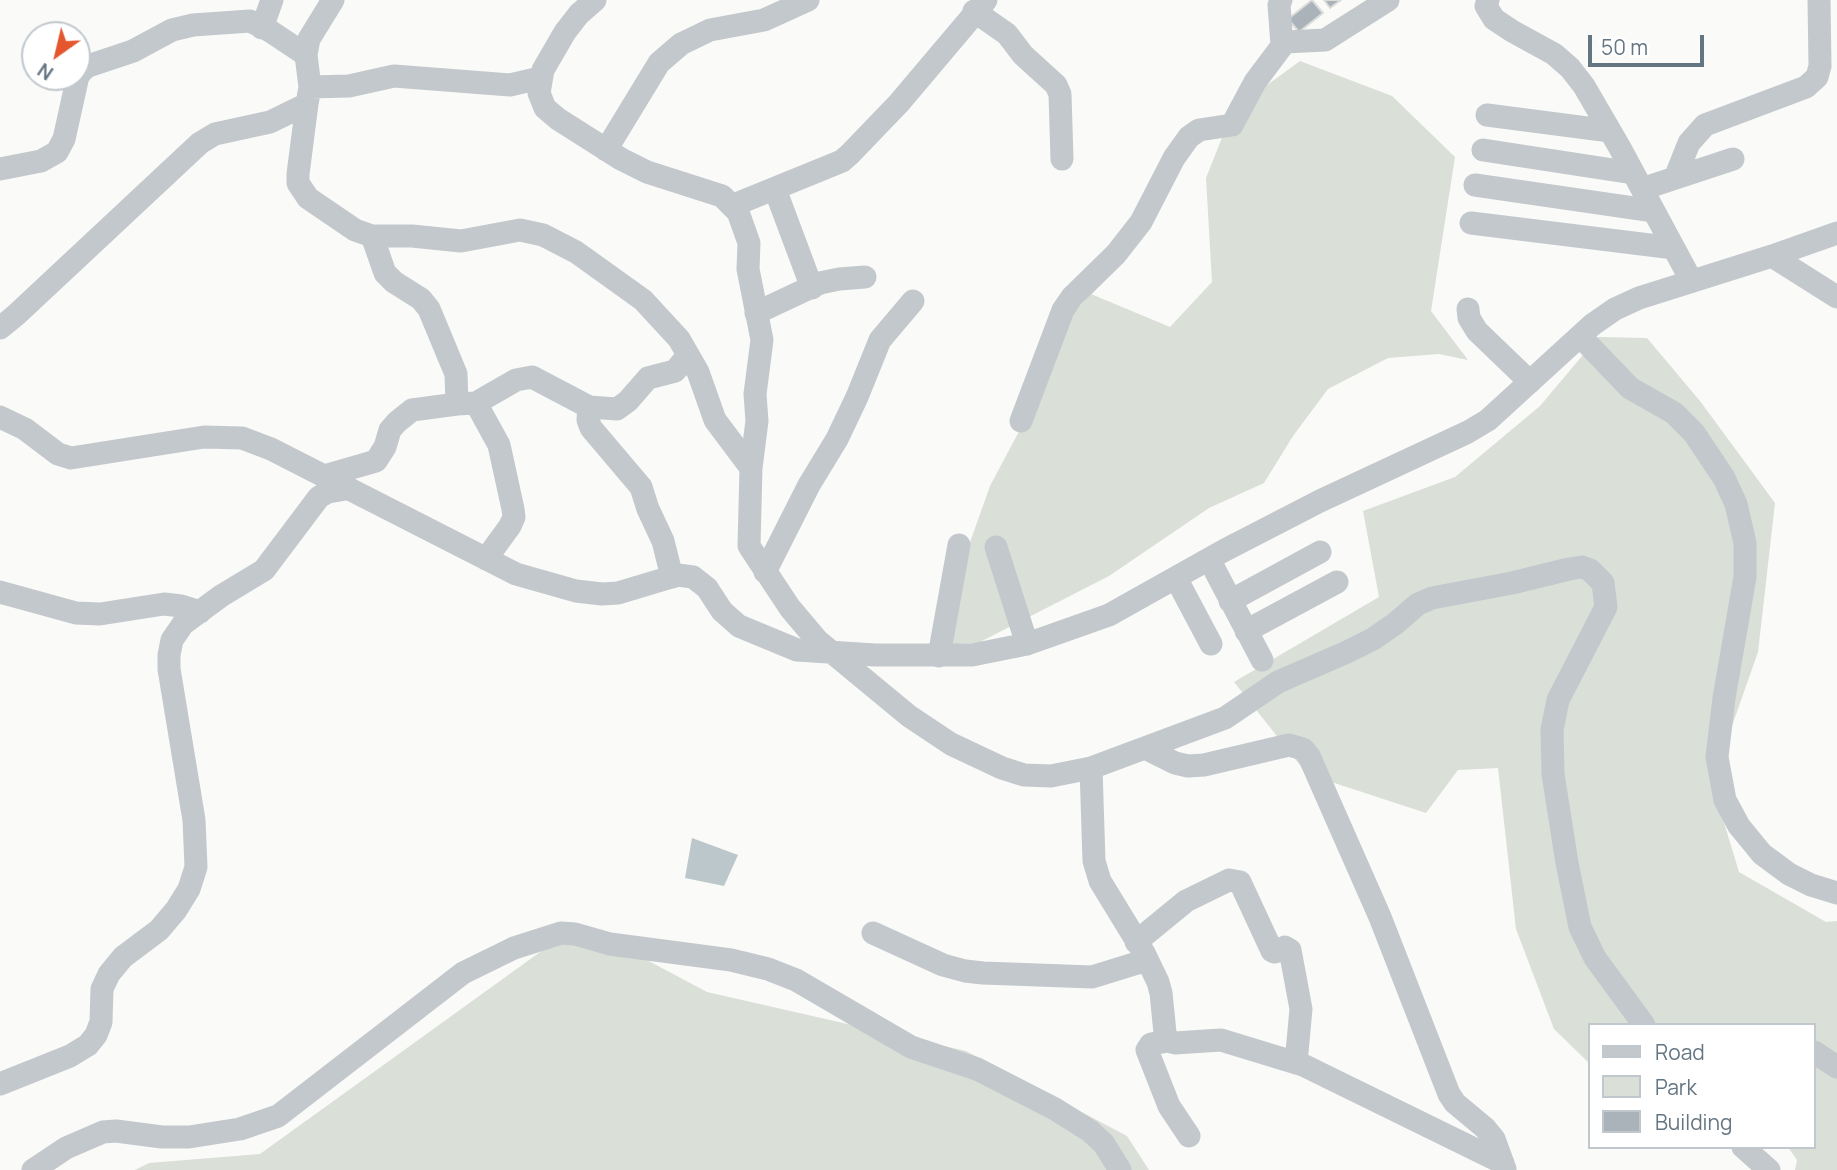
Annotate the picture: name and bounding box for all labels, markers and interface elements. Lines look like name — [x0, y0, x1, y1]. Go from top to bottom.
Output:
north arrow — [21, 21, 91, 91]
scale bar — [1592, 21, 1708, 65]
text: 50 m — [1601, 33, 1648, 61]
text: N — [32, 57, 58, 86]
legend — [1588, 1023, 1816, 1149]
text: Road — [1655, 1038, 1705, 1066]
text: Park — [1655, 1073, 1697, 1101]
text: Building — [1655, 1108, 1732, 1136]

